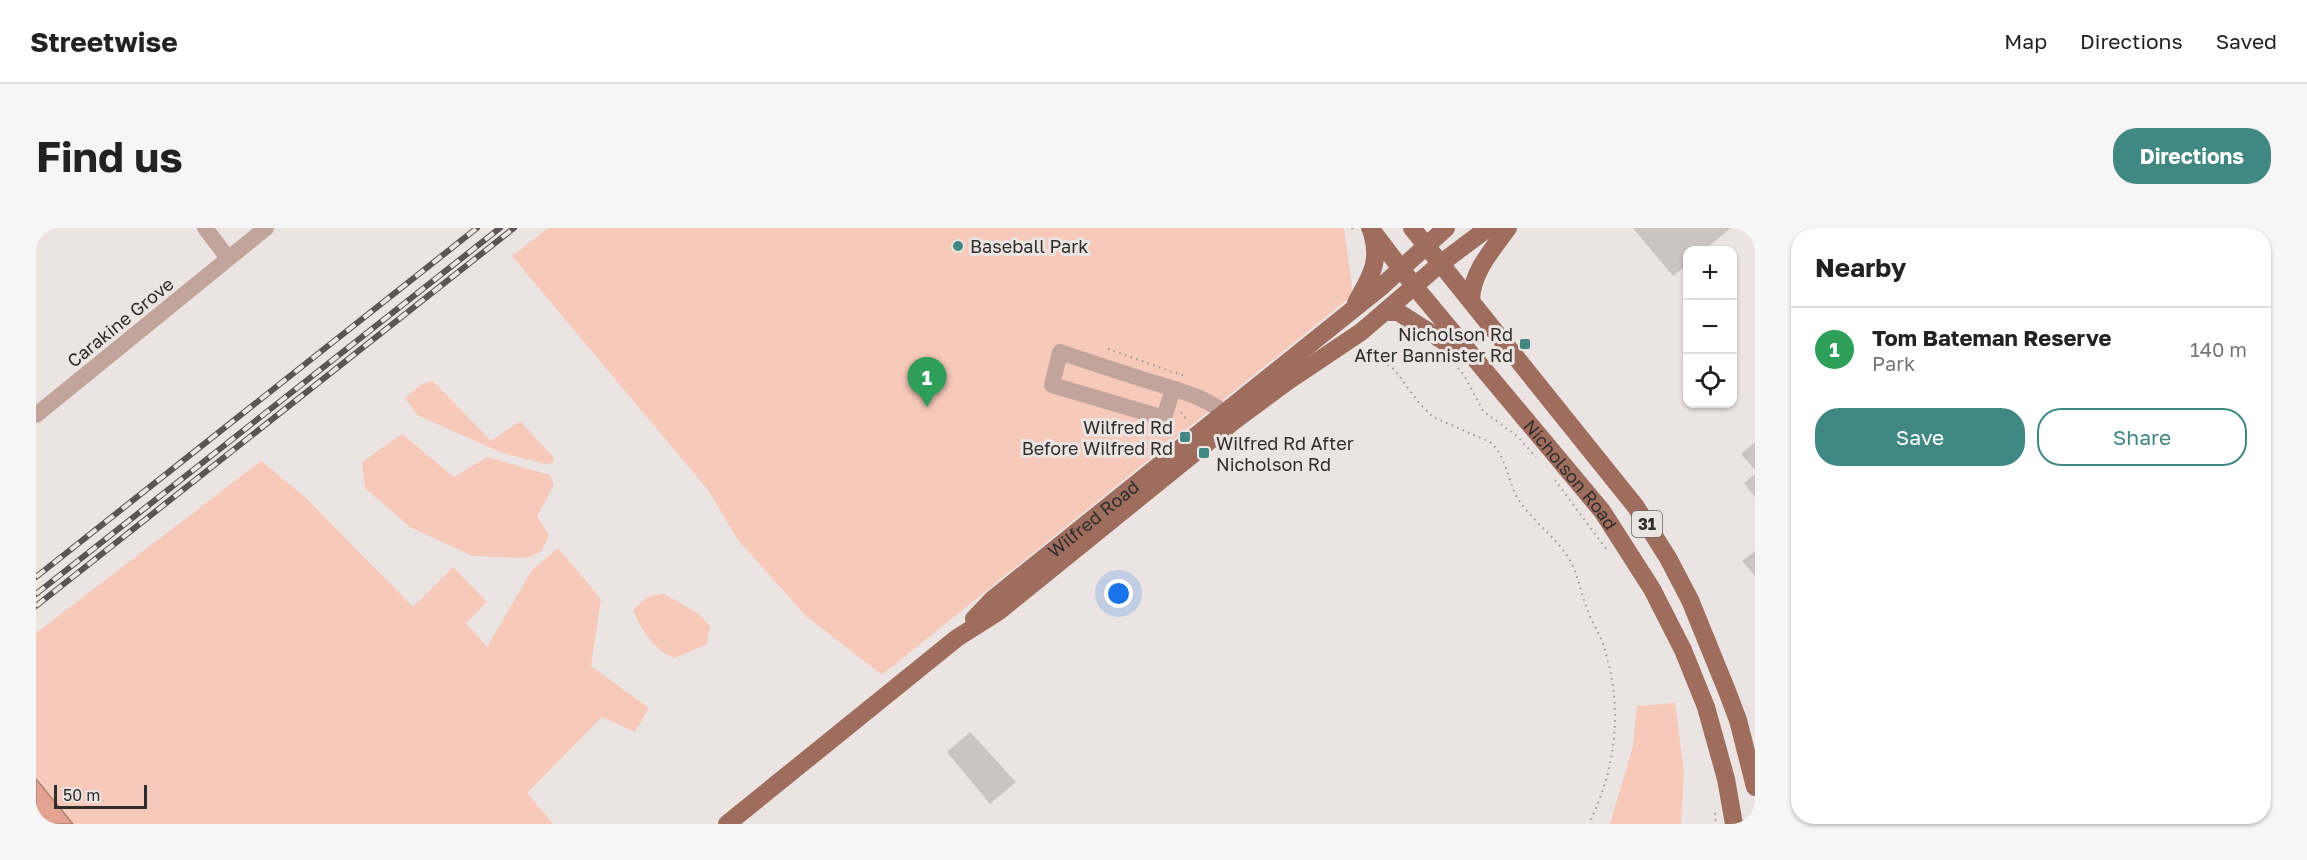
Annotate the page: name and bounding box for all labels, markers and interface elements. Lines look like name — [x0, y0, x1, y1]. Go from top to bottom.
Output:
text: Streetwise — [30, 25, 178, 58]
text: Map — [2004, 28, 2047, 54]
text: Directions — [2080, 28, 2183, 54]
text: Saved — [2216, 28, 2277, 54]
button: Directions — [2113, 128, 2271, 184]
text: Find us — [36, 131, 183, 181]
place label: Baseball Park — [970, 235, 1088, 257]
marker: Baseball Park — [951, 239, 965, 253]
map controls — [1683, 246, 1737, 408]
button: + — [1683, 246, 1737, 300]
text: Nearby — [1815, 252, 1906, 283]
street label: Carakine Grove — [62, 272, 178, 372]
button: − — [1683, 300, 1737, 354]
place label: Nicholson Rd After Bannister Rd — [1354, 323, 1513, 366]
text: Tom Bateman Reserve — [1872, 324, 2111, 351]
marker: Nicholson Rd After Bannister Rd — [1518, 337, 1532, 351]
text: 1 — [1829, 337, 1840, 361]
text: 140 m — [2190, 337, 2247, 361]
text: Park — [1872, 351, 1915, 375]
button: locate — [1683, 354, 1737, 408]
pin: 1 — [908, 358, 946, 407]
button: Save — [1815, 408, 2025, 466]
button: Share — [2037, 408, 2247, 466]
street label: Nicholson Road — [1519, 415, 1622, 534]
place label: Wilfred Rd Before Wilfred Rd — [1022, 416, 1173, 459]
marker: Wilfred Rd Before Wilfred Rd — [1178, 430, 1192, 444]
place label: Wilfred Rd After Nicholson Rd — [1216, 432, 1354, 475]
marker: Wilfred Rd After Nicholson Rd — [1197, 446, 1211, 460]
street label: Wilfred Road — [1043, 475, 1143, 562]
road number: 31 — [1632, 511, 1662, 537]
your location — [1104, 579, 1133, 608]
scale bar — [54, 782, 147, 810]
text: 50 m — [63, 785, 100, 805]

